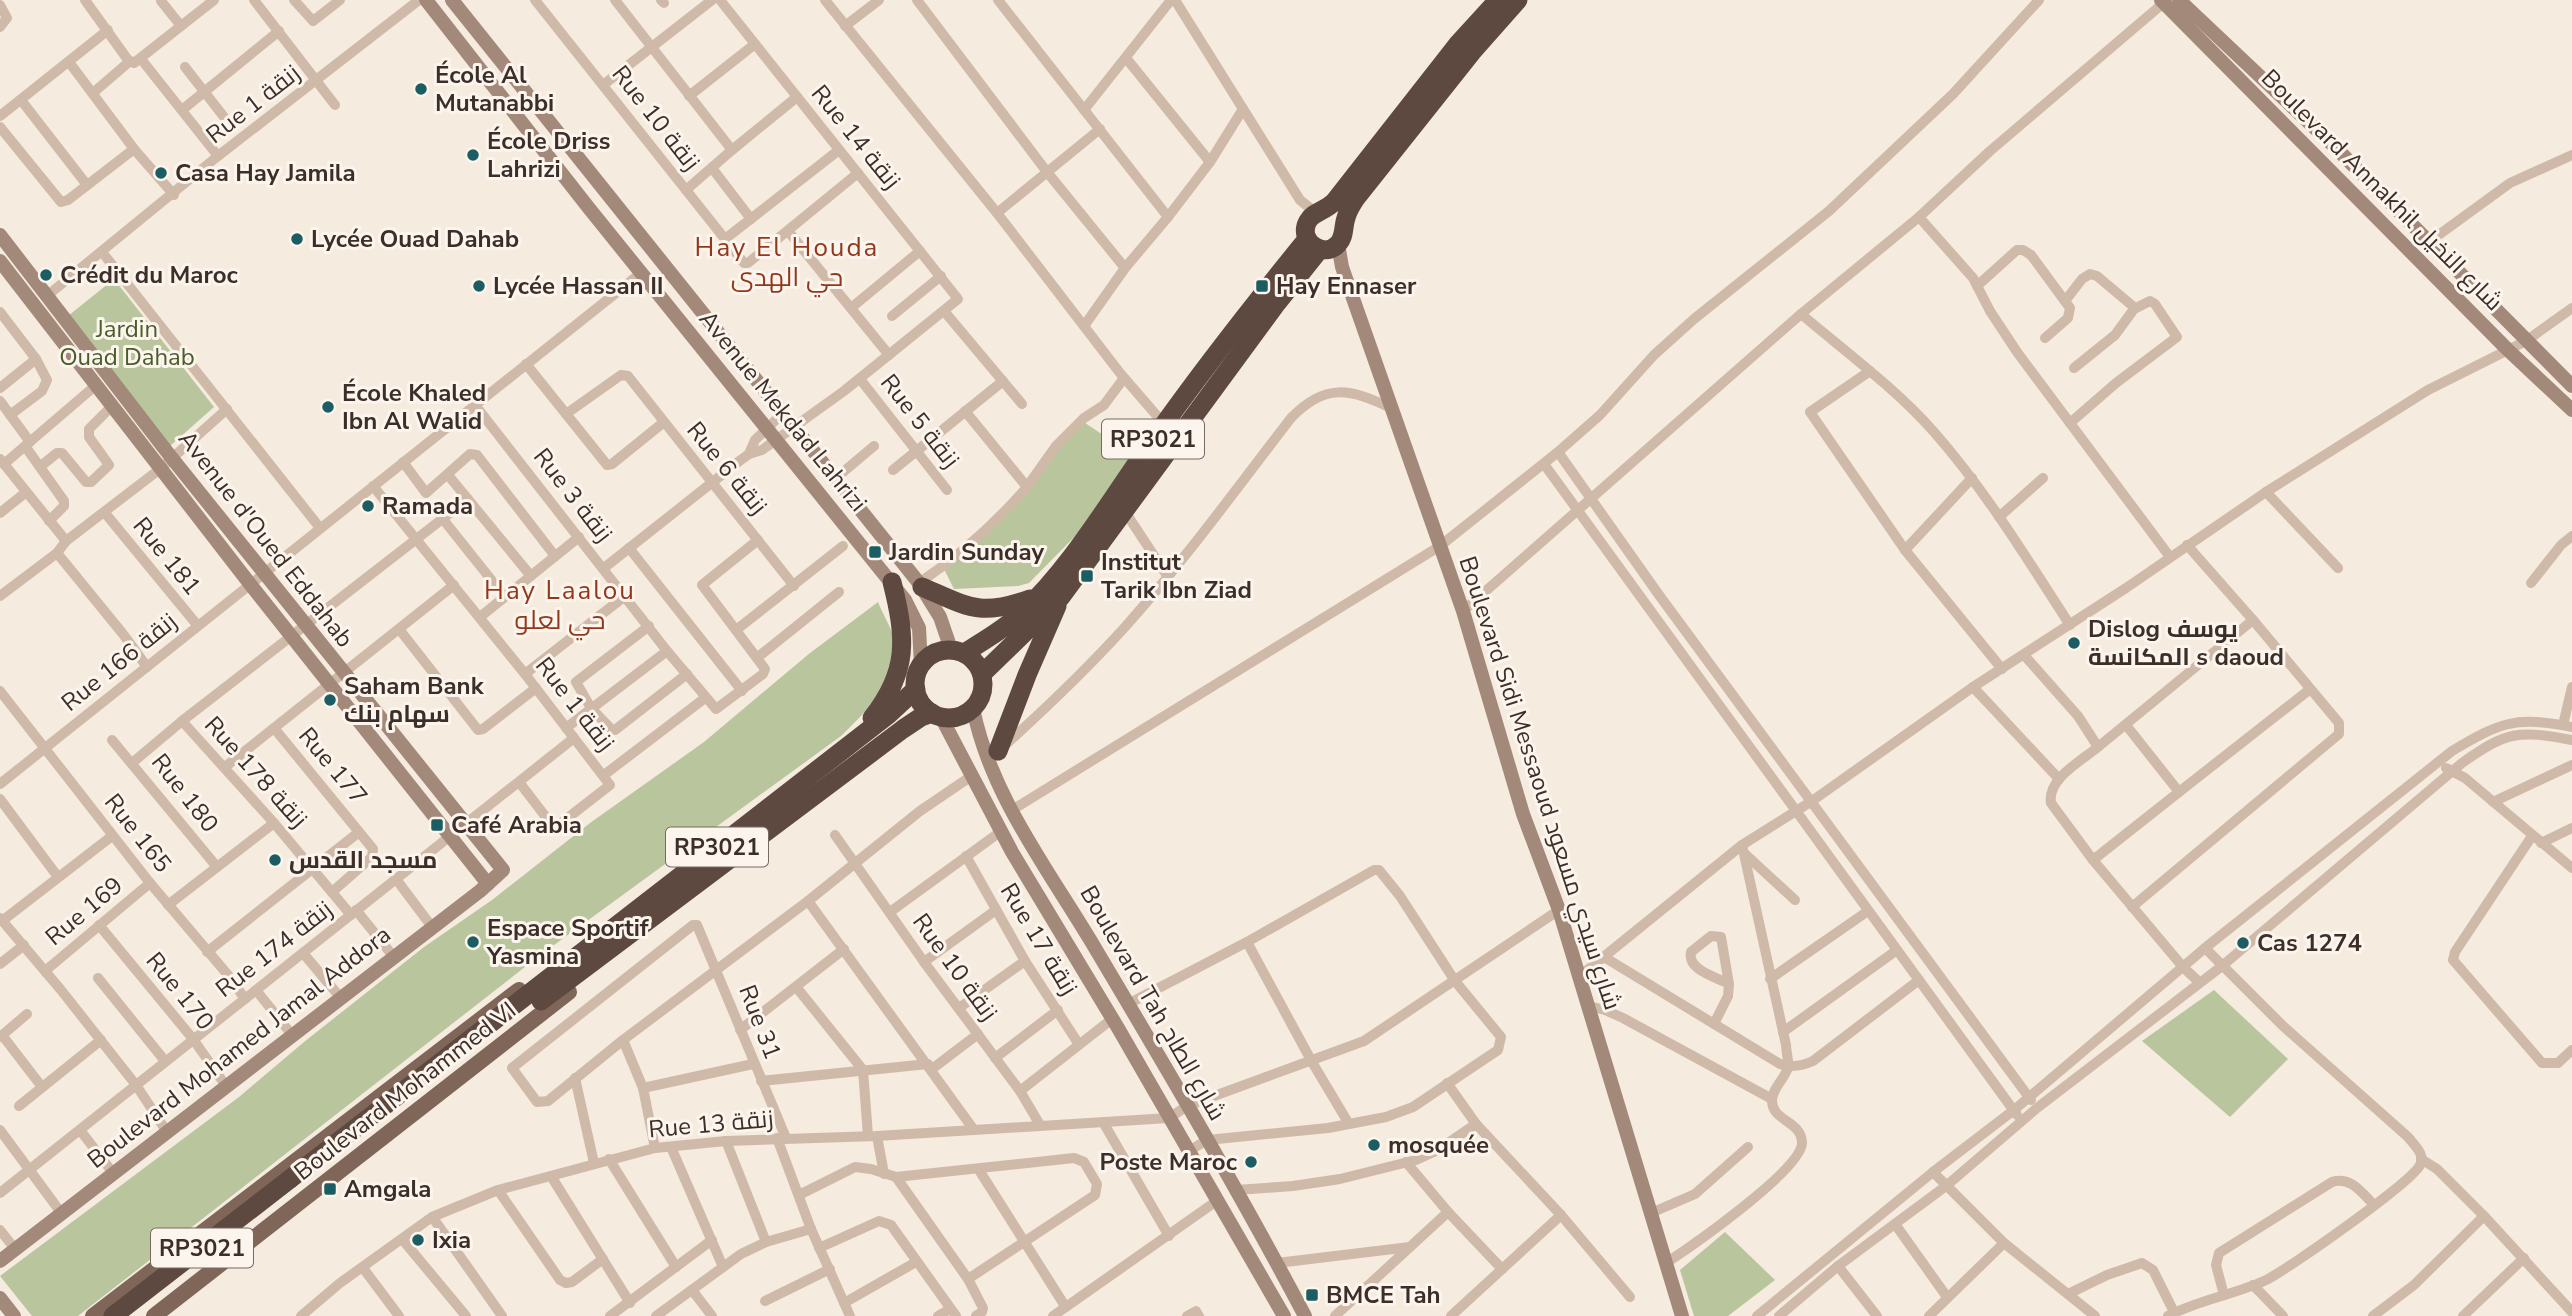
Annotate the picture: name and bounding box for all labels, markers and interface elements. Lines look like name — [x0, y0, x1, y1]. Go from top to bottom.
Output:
street label: Rue 1 زنقة — [199, 57, 307, 151]
place label: École Al Mutanabbi — [435, 59, 554, 119]
street label: Rue 10 زنقة — [605, 59, 707, 177]
street label: Boulevard Annakhil شارع النخيل — [2254, 62, 2510, 318]
street label: Rue 14 زنقة — [804, 78, 908, 196]
marker: École Al Mutanabbi — [413, 81, 429, 97]
place label: École Driss Lahrizi — [487, 125, 610, 185]
marker: École Driss Lahrizi — [465, 147, 481, 163]
place label: Casa Hay Jamila — [175, 157, 356, 189]
marker: Casa Hay Jamila — [153, 165, 169, 181]
place label: Lycée Ouad Dahab — [311, 223, 519, 255]
district label: Hay El Houda حي الهدى — [695, 230, 879, 298]
marker: Lycée Ouad Dahab — [289, 231, 305, 247]
place label: Crédit du Maroc — [60, 259, 239, 291]
marker: Crédit du Maroc — [38, 267, 54, 283]
place label: Lycée Hassan II — [493, 270, 664, 302]
place label: Hay Ennaser — [1276, 270, 1417, 302]
marker: Lycée Hassan II — [471, 278, 487, 294]
marker: Hay Ennaser — [1254, 278, 1270, 294]
street label: Avenue Mekdad Lahrizi — [692, 304, 874, 518]
park label: Jardin Ouad Dahab — [59, 313, 195, 373]
street label: Rue 5 زنقة — [873, 367, 967, 475]
place label: École Khaled Ibn Al Walid — [342, 377, 486, 437]
marker: École Khaled Ibn Al Walid — [320, 399, 336, 415]
street label: Rue 6 زنقة — [680, 415, 774, 521]
road number: RP3021 — [1102, 420, 1204, 458]
street label: Avenue d'Oued Eddahab — [171, 424, 361, 654]
street label: Rue 3 زنقة — [526, 441, 620, 549]
place label: Ramada — [382, 490, 473, 522]
marker: Ramada — [360, 498, 376, 514]
street label: Rue 181 — [126, 510, 208, 602]
place label: Jardin Sunday — [888, 536, 1044, 568]
marker: Jardin Sunday — [867, 544, 883, 560]
place label: Institut Tarik Ibn Ziad — [1101, 546, 1252, 606]
street label: Boulevard Sidi Messaoud شارع سيدي مسعود — [1449, 552, 1629, 1014]
marker: Institut Tarik Ibn Ziad — [1079, 568, 1095, 584]
district label: Hay Laalou حي لعلو — [484, 573, 636, 641]
street label: Rue 166 زنقة — [55, 606, 183, 718]
place label: Dislog يوسف المكانسة s daoud — [2088, 613, 2284, 673]
marker: Dislog يوسف المكانسة s daoud — [2066, 635, 2082, 651]
street label: Rue 1 زنقة — [528, 650, 622, 758]
place label: Saham Bank سهام بنك — [344, 670, 485, 730]
marker: Saham Bank سهام بنك — [322, 692, 338, 708]
street label: Rue 178 زنقة — [197, 709, 315, 835]
street label: Rue 177 — [291, 721, 375, 811]
street label: Rue 180 — [144, 747, 226, 839]
street label: Rue 165 — [97, 787, 179, 879]
place label: Café Arabia — [451, 809, 582, 841]
marker: Café Arabia — [429, 817, 445, 833]
road number: RP3021 — [666, 828, 768, 866]
place label: مسجد القدس — [289, 844, 437, 876]
marker: مسجد القدس — [267, 852, 283, 868]
street label: Rue 169 — [39, 869, 129, 953]
street label: Rue 17 زنقة — [993, 877, 1085, 1001]
street label: Boulevard Tah شارع الطاح — [1073, 880, 1233, 1126]
street label: Rue 174 زنقة — [209, 893, 339, 1005]
street label: Rue 10 زنقة — [905, 907, 1005, 1027]
place label: Espace Sportif Yasmina — [486, 912, 650, 972]
street label: Boulevard Mohamed Jamal Addora — [81, 918, 397, 1176]
place label: Cas 1274 — [2257, 927, 2362, 959]
marker: Espace Sportif Yasmina — [465, 934, 481, 950]
marker: Cas 1274 — [2235, 935, 2251, 951]
street label: Rue 170 — [139, 945, 221, 1037]
street label: Rue 31 — [731, 980, 789, 1064]
street label: Boulevard Mohammed VI — [288, 994, 522, 1188]
street label: Rue 13 زنقة — [647, 1103, 775, 1145]
place label: mosquée — [1388, 1129, 1489, 1161]
marker: mosquée — [1366, 1137, 1382, 1153]
place label: Poste Maroc — [1100, 1146, 1238, 1178]
marker: Poste Maroc — [1243, 1154, 1259, 1170]
place label: Amgala — [344, 1173, 431, 1205]
marker: Amgala — [322, 1181, 338, 1197]
place label: Ixia — [432, 1224, 471, 1256]
road number: RP3021 — [151, 1228, 253, 1268]
marker: Ixia — [410, 1232, 426, 1248]
place label: BMCE Tah — [1326, 1279, 1441, 1311]
marker: BMCE Tah — [1304, 1287, 1320, 1303]

